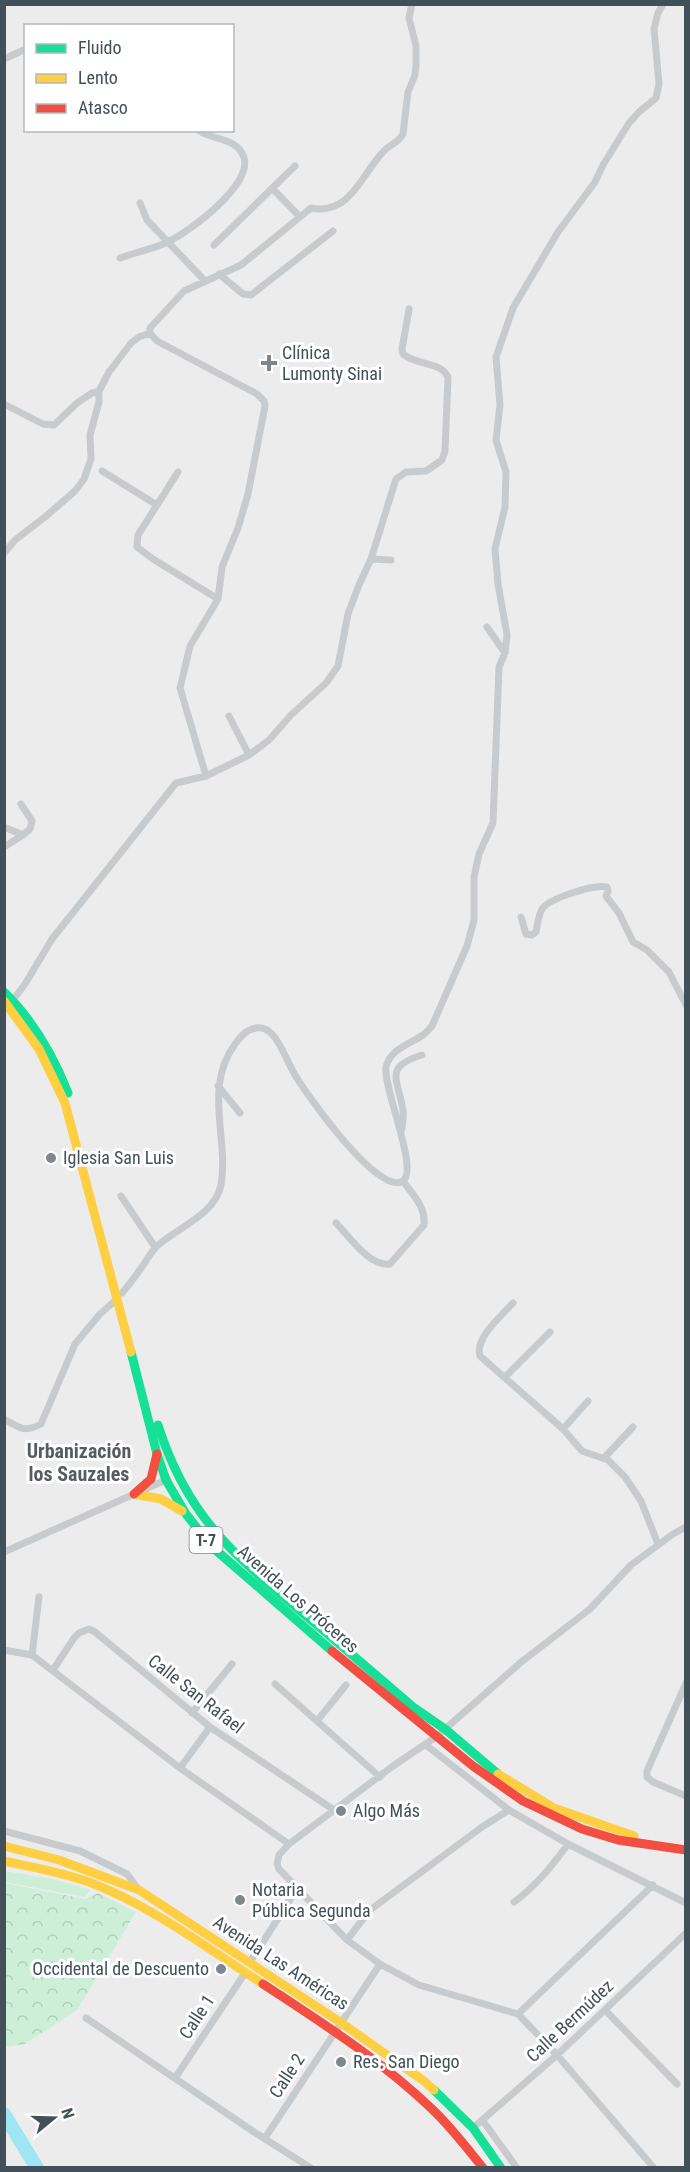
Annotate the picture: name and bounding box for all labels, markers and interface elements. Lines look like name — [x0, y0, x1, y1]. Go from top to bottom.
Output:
legend — [24, 24, 234, 132]
text: Fluido — [78, 37, 122, 58]
text: Lento — [78, 67, 118, 88]
text: Atasco — [78, 97, 128, 118]
place label: Clínica Lumonty Sinai — [282, 342, 382, 384]
marker: Clínica Lumonty Sinai — [260, 354, 278, 372]
place label: Iglesia San Luis — [63, 1147, 174, 1168]
marker: Iglesia San Luis — [44, 1151, 58, 1165]
district label: Urbanización los Sauzales — [27, 1439, 131, 1486]
road number: T-7 — [190, 1527, 222, 1553]
street label: Avenida Los Próceres — [234, 1540, 363, 1657]
street label: Calle San Rafael — [144, 1650, 248, 1737]
place label: Algo Más — [353, 1800, 420, 1821]
marker: Algo Más — [334, 1804, 348, 1818]
place label: Notaria Pública Segunda — [252, 1879, 371, 1921]
marker: Notaria Pública Segunda — [233, 1893, 247, 1907]
street label: Avenida Las Américas — [210, 1911, 353, 2014]
place label: Occidental de Descuento — [32, 1958, 209, 1979]
marker: Occidental de Descuento — [214, 1962, 228, 1976]
street label: Calle Bermúdez — [522, 1975, 617, 2066]
street label: Calle 1 — [175, 1991, 219, 2043]
street label: Calle 2 — [265, 2050, 309, 2102]
place label: Res. San Diego — [353, 2051, 460, 2072]
marker: Res. San Diego — [334, 2055, 348, 2069]
north arrow — [24, 2088, 84, 2148]
text: N — [57, 2106, 78, 2121]

